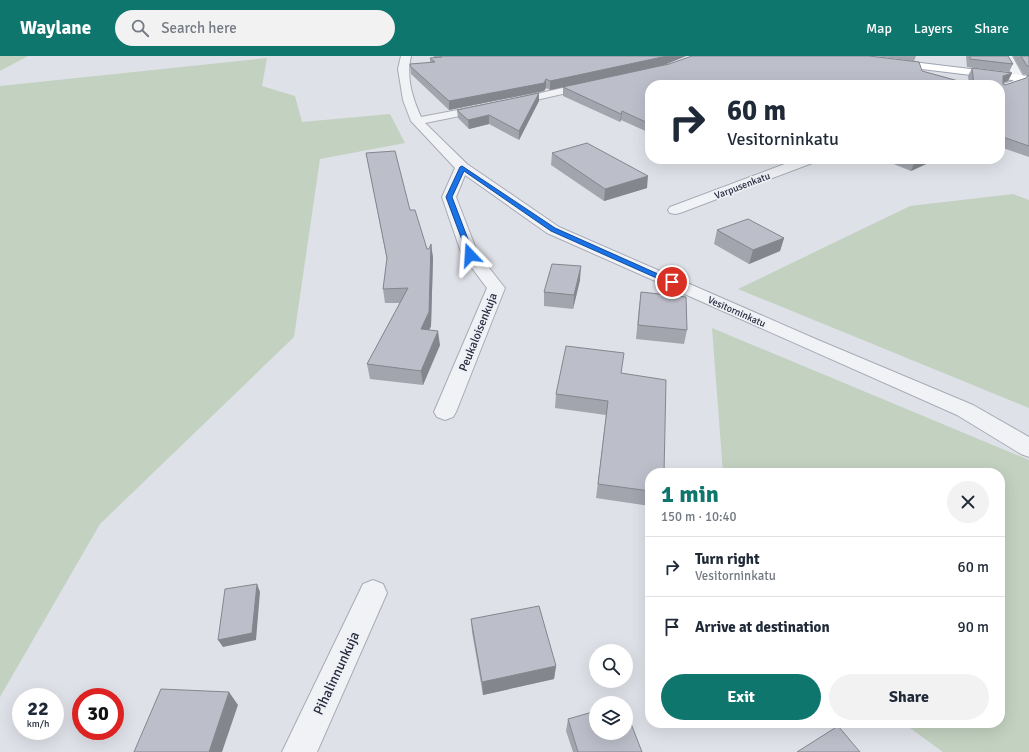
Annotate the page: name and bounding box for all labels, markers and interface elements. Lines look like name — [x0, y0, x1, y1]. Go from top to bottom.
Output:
search box — [115, 10, 395, 46]
text: Waylane — [20, 16, 91, 40]
icon: search — [129, 17, 151, 39]
text: Search here — [161, 19, 237, 37]
text: Map — [866, 20, 892, 37]
text: Layers — [914, 20, 953, 37]
text: Share — [975, 20, 1009, 37]
text: 60 m — [727, 94, 786, 128]
icon: right — [661, 96, 713, 148]
text: Vesitorninkatu — [727, 128, 839, 150]
street label: Varpusenkatu — [713, 170, 772, 202]
position arrow — [449, 234, 491, 276]
pin — [655, 265, 689, 299]
icon: arrive — [661, 271, 683, 293]
street label: Peukaloisenkuja — [456, 291, 501, 374]
street label: Vesitorninkatu — [706, 294, 767, 330]
text: 1 min — [661, 479, 719, 509]
button: close — [947, 481, 989, 523]
text: 150 m · 10:40 — [661, 509, 737, 525]
text: Turn right — [695, 550, 760, 568]
icon: right — [661, 556, 683, 578]
text: 60 m — [958, 558, 989, 576]
text: Vesitorninkatu — [695, 568, 776, 584]
icon: arrive — [661, 616, 683, 638]
text: Arrive at destination — [695, 618, 830, 636]
text: 90 m — [958, 618, 989, 636]
street label: Pihalinnunkuja — [310, 629, 363, 718]
map controls — [589, 644, 633, 740]
button: search — [589, 644, 633, 688]
button: Exit — [661, 674, 821, 720]
button: Share — [829, 674, 989, 720]
speed limit sign: 30 — [72, 688, 124, 740]
text: 22 — [27, 696, 49, 721]
button: layers — [589, 696, 633, 740]
text: km/h — [27, 718, 49, 730]

